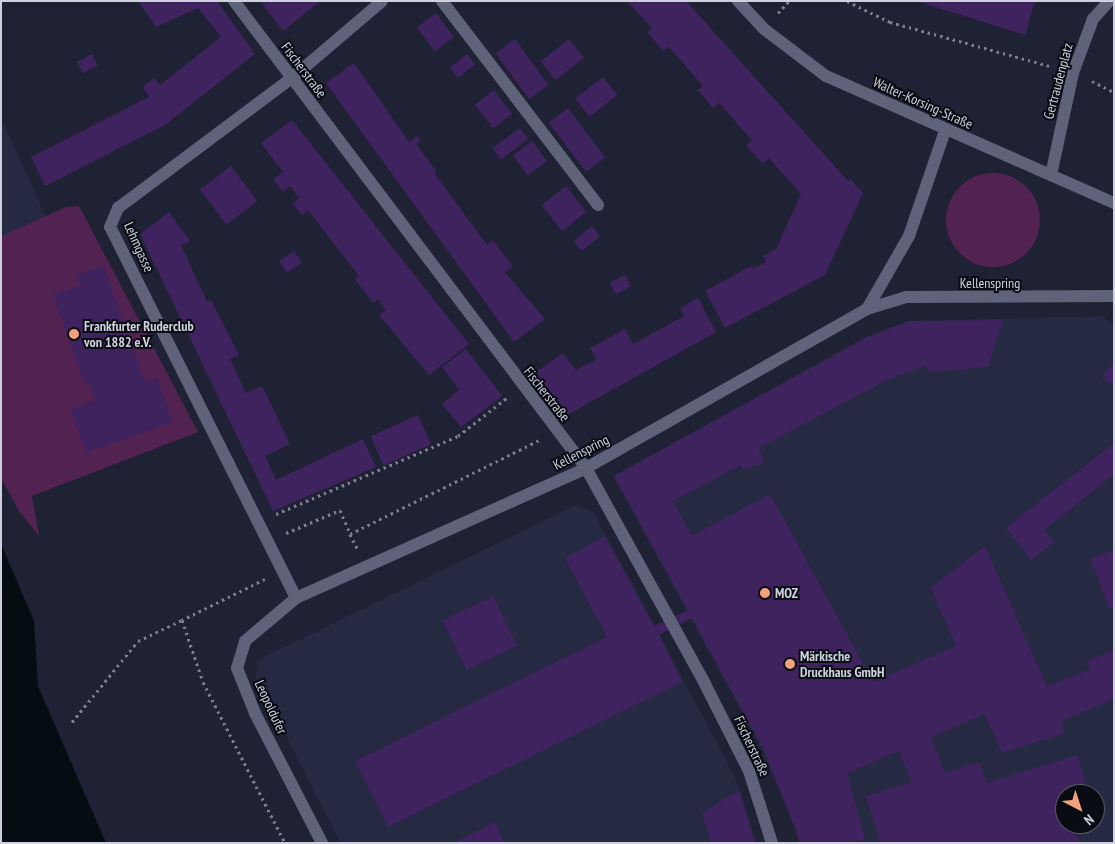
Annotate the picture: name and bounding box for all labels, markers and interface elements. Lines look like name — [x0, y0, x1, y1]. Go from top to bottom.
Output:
street label: Fischerstraße — [278, 39, 330, 101]
street label: Gertraudenplatz — [1040, 41, 1076, 121]
street label: Walter-Korsing-Straße — [871, 73, 975, 133]
street label: Lehmgasse — [121, 219, 157, 275]
street label: Kellenspring — [960, 275, 1020, 291]
place label: Frankfurter Ruderclub von 1882 e.V. — [84, 318, 194, 351]
marker: Frankfurter Ruderclub von 1882 e.V. — [68, 328, 80, 340]
street label: Fischerstraße — [520, 363, 574, 425]
street label: Kellenspring — [550, 431, 612, 473]
place label: MOZ — [775, 585, 798, 601]
marker: MOZ — [759, 587, 771, 599]
place label: Märkische Druckhaus GmbH — [800, 648, 885, 680]
marker: Märkische Druckhaus GmbH — [784, 658, 796, 670]
street label: Leopoldufer — [251, 677, 291, 737]
street label: Fischerstraße — [731, 713, 773, 779]
north arrow — [1055, 784, 1105, 834]
text: N — [1080, 810, 1098, 829]

